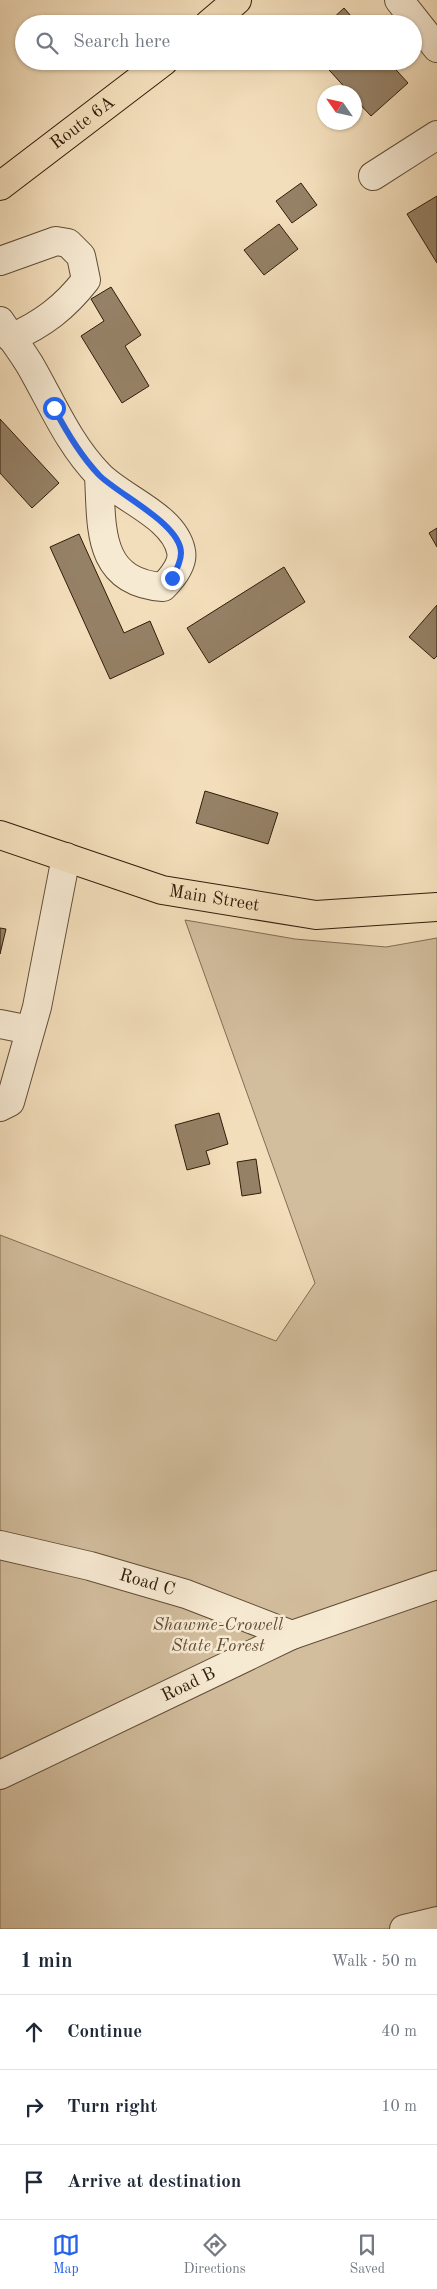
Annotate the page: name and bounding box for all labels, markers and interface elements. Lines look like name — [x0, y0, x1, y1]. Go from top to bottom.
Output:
search box — [15, 15, 422, 70]
icon: search — [33, 29, 61, 57]
text: Search here — [73, 33, 170, 52]
north arrow — [317, 85, 362, 130]
street label: Route 6A — [47, 93, 118, 153]
route start — [43, 397, 66, 420]
route end — [161, 567, 184, 590]
street label: Main Street — [168, 882, 261, 915]
street label: Road C — [117, 1566, 177, 1599]
park label: Shawme-Crowell State Forest — [153, 1616, 284, 1655]
street label: Road B — [159, 1664, 218, 1705]
text: 1 min — [20, 1951, 73, 1972]
text: Walk · 50 m — [331, 1954, 417, 1970]
icon: ahead — [20, 2018, 48, 2046]
text: Continue — [67, 2023, 142, 2042]
text: 40 m — [381, 2024, 417, 2040]
icon: right — [20, 2093, 48, 2121]
text: Turn right — [67, 2098, 157, 2117]
text: 10 m — [381, 2099, 417, 2115]
icon: arrive — [20, 2168, 48, 2196]
text: Arrive at destination — [67, 2173, 241, 2192]
tab: Map — [52, 2231, 80, 2278]
tab: Directions — [184, 2231, 246, 2278]
tab: Saved — [349, 2231, 385, 2278]

